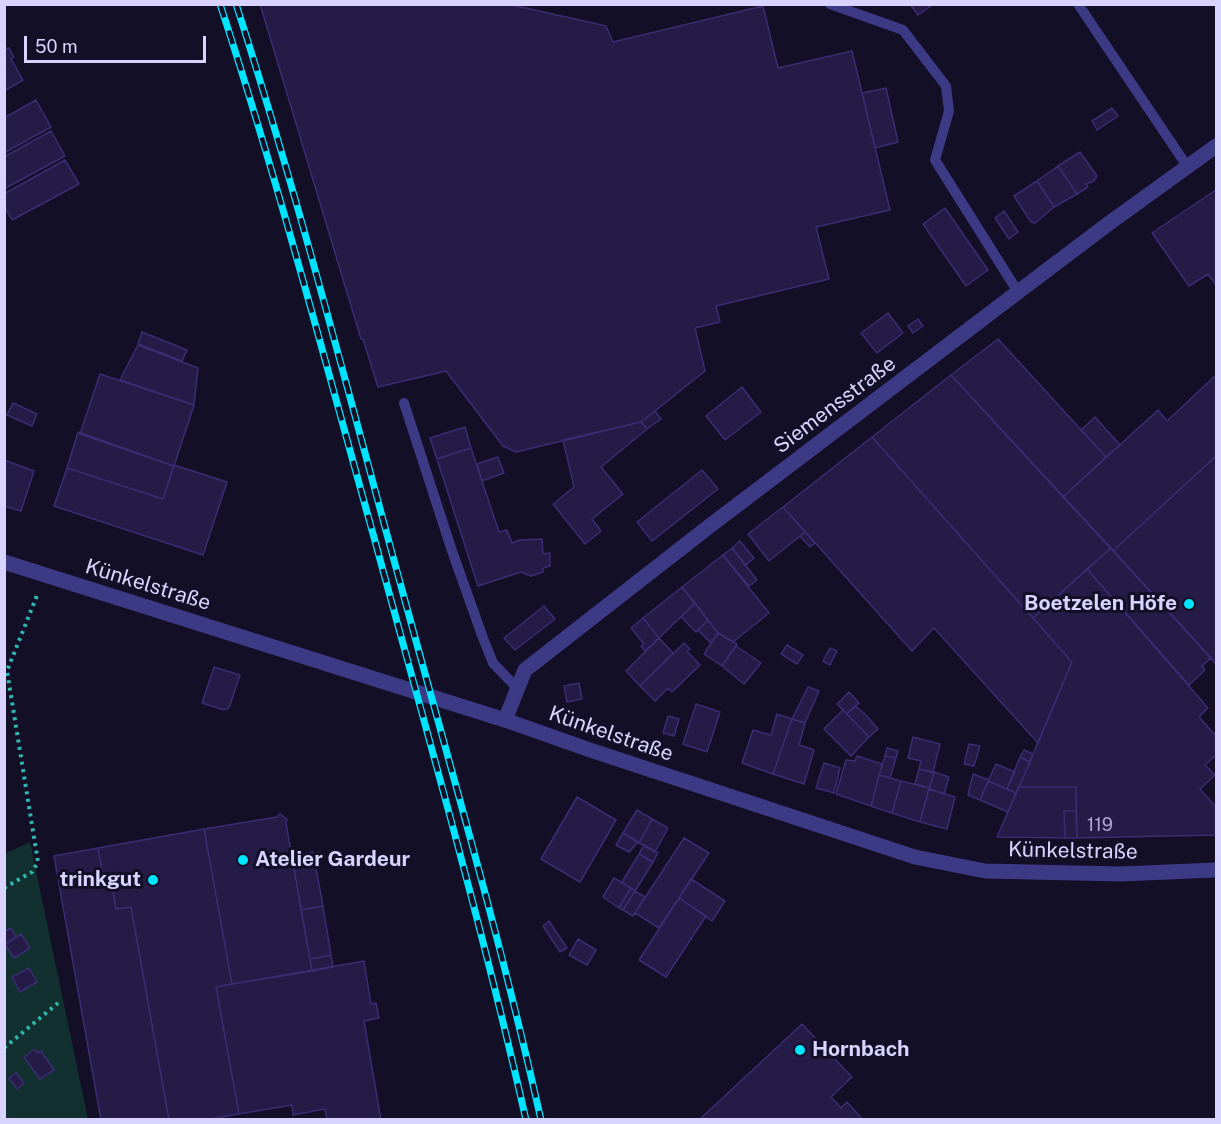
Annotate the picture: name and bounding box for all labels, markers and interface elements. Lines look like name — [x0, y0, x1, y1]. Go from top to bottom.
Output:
scale bar — [27, 24, 208, 62]
text: 50 m — [35, 36, 78, 57]
street label: Siemensstraße — [769, 351, 901, 459]
street label: Künkelstraße — [82, 554, 214, 616]
place label: Boetzelen Höfe — [1024, 591, 1177, 617]
marker: Boetzelen Höfe — [1182, 597, 1196, 611]
street label: Künkelstraße — [546, 701, 676, 767]
house number: 119 — [1087, 814, 1113, 836]
street label: Künkelstraße — [1008, 837, 1138, 865]
place label: Atelier Gardeur — [255, 847, 410, 873]
marker: Atelier Gardeur — [236, 853, 250, 867]
place label: trinkgut — [59, 867, 141, 893]
marker: trinkgut — [146, 873, 160, 887]
place label: Hornbach — [812, 1037, 910, 1063]
marker: Hornbach — [793, 1043, 807, 1057]

